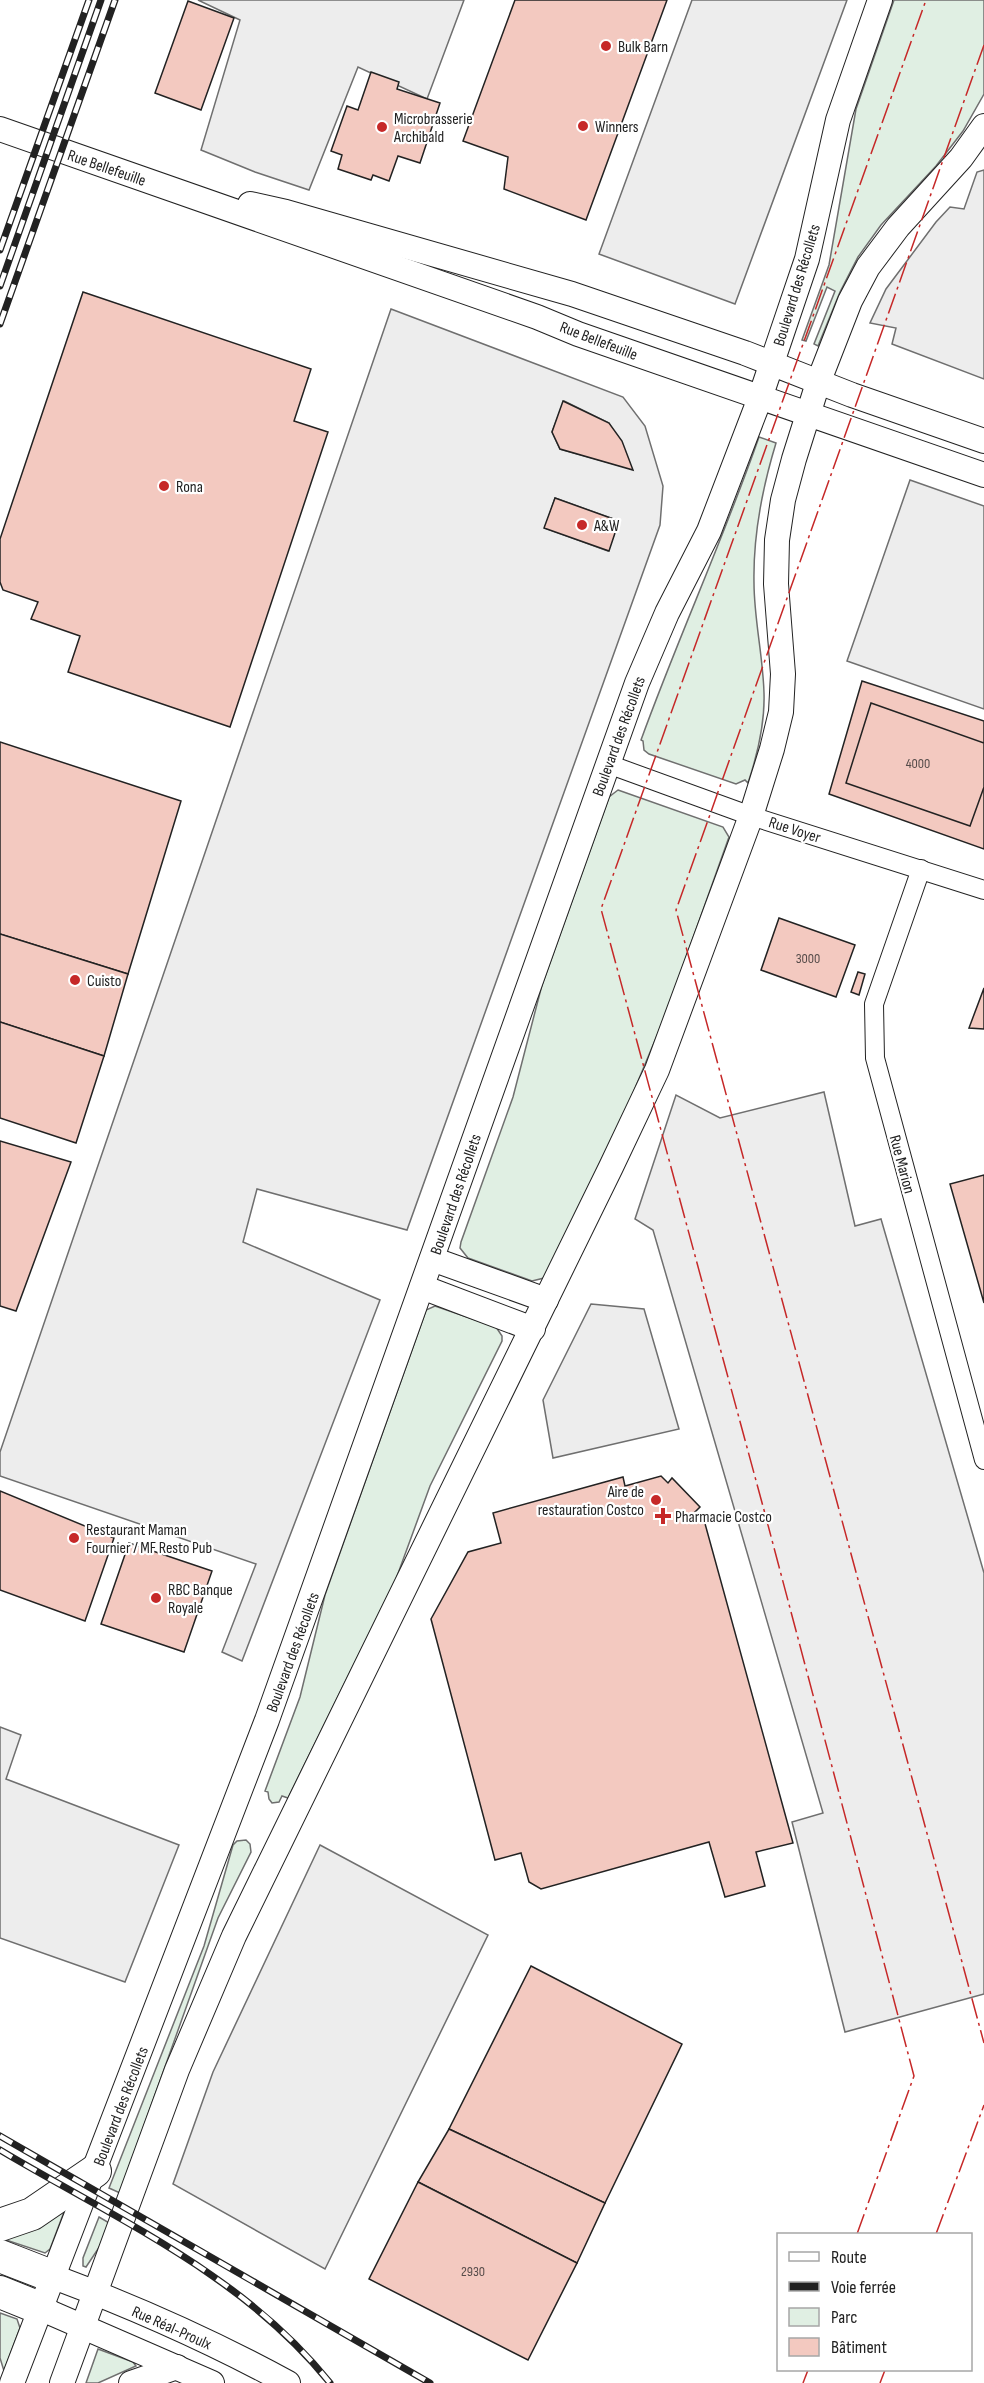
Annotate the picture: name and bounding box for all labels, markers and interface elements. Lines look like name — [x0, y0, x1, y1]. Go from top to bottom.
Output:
place label: Bulk Barn — [618, 38, 668, 57]
marker: Bulk Barn — [599, 39, 613, 53]
place label: Microbrasserie Archibald — [393, 110, 473, 147]
place label: Winners — [595, 118, 639, 137]
marker: Winners — [576, 119, 590, 133]
marker: Microbrasserie Archibald — [375, 120, 389, 134]
street label: Rue Bellefeuille — [65, 146, 148, 191]
street label: Boulevard des Récollets — [770, 222, 825, 349]
street label: Rue Bellefeuille — [557, 318, 640, 365]
place label: Rona — [176, 478, 203, 497]
marker: Rona — [157, 479, 171, 493]
place label: A&W — [593, 517, 620, 536]
marker: A&W — [575, 518, 589, 532]
street label: Boulevard des Récollets — [589, 674, 650, 799]
house number: 4000 — [906, 755, 930, 772]
street label: Rue Voyer — [766, 813, 823, 848]
house number: 3000 — [796, 950, 820, 967]
place label: Cuisto — [87, 972, 122, 991]
marker: Cuisto — [68, 973, 82, 987]
street label: Boulevard des Récollets — [427, 1131, 486, 1257]
street label: Rue Marion — [885, 1133, 918, 1196]
place label: Aire de restauration Costco — [538, 1483, 644, 1520]
marker: Aire de restauration Costco — [649, 1493, 663, 1507]
place label: Pharmacie Costco — [675, 1508, 772, 1527]
marker: Pharmacie Costco — [656, 1509, 670, 1523]
place label: Restaurant Maman Fournier / MF Resto Pub — [86, 1521, 212, 1558]
marker: Restaurant Maman Fournier / MF Resto Pub — [67, 1531, 81, 1545]
place label: RBC Banque Royale — [168, 1581, 233, 1618]
street label: Boulevard des Récollets — [263, 1590, 324, 1715]
marker: RBC Banque Royale — [149, 1591, 163, 1605]
street label: Boulevard des Récollets — [90, 2044, 153, 2169]
legend — [777, 2233, 972, 2371]
text: Route — [831, 2247, 867, 2268]
house number: 2930 — [461, 2263, 485, 2280]
text: Voie ferrée — [831, 2277, 896, 2298]
street label: Rue Réal-Proulx — [129, 2302, 214, 2354]
text: Parc — [831, 2307, 857, 2328]
text: Bâtiment — [831, 2337, 887, 2358]

